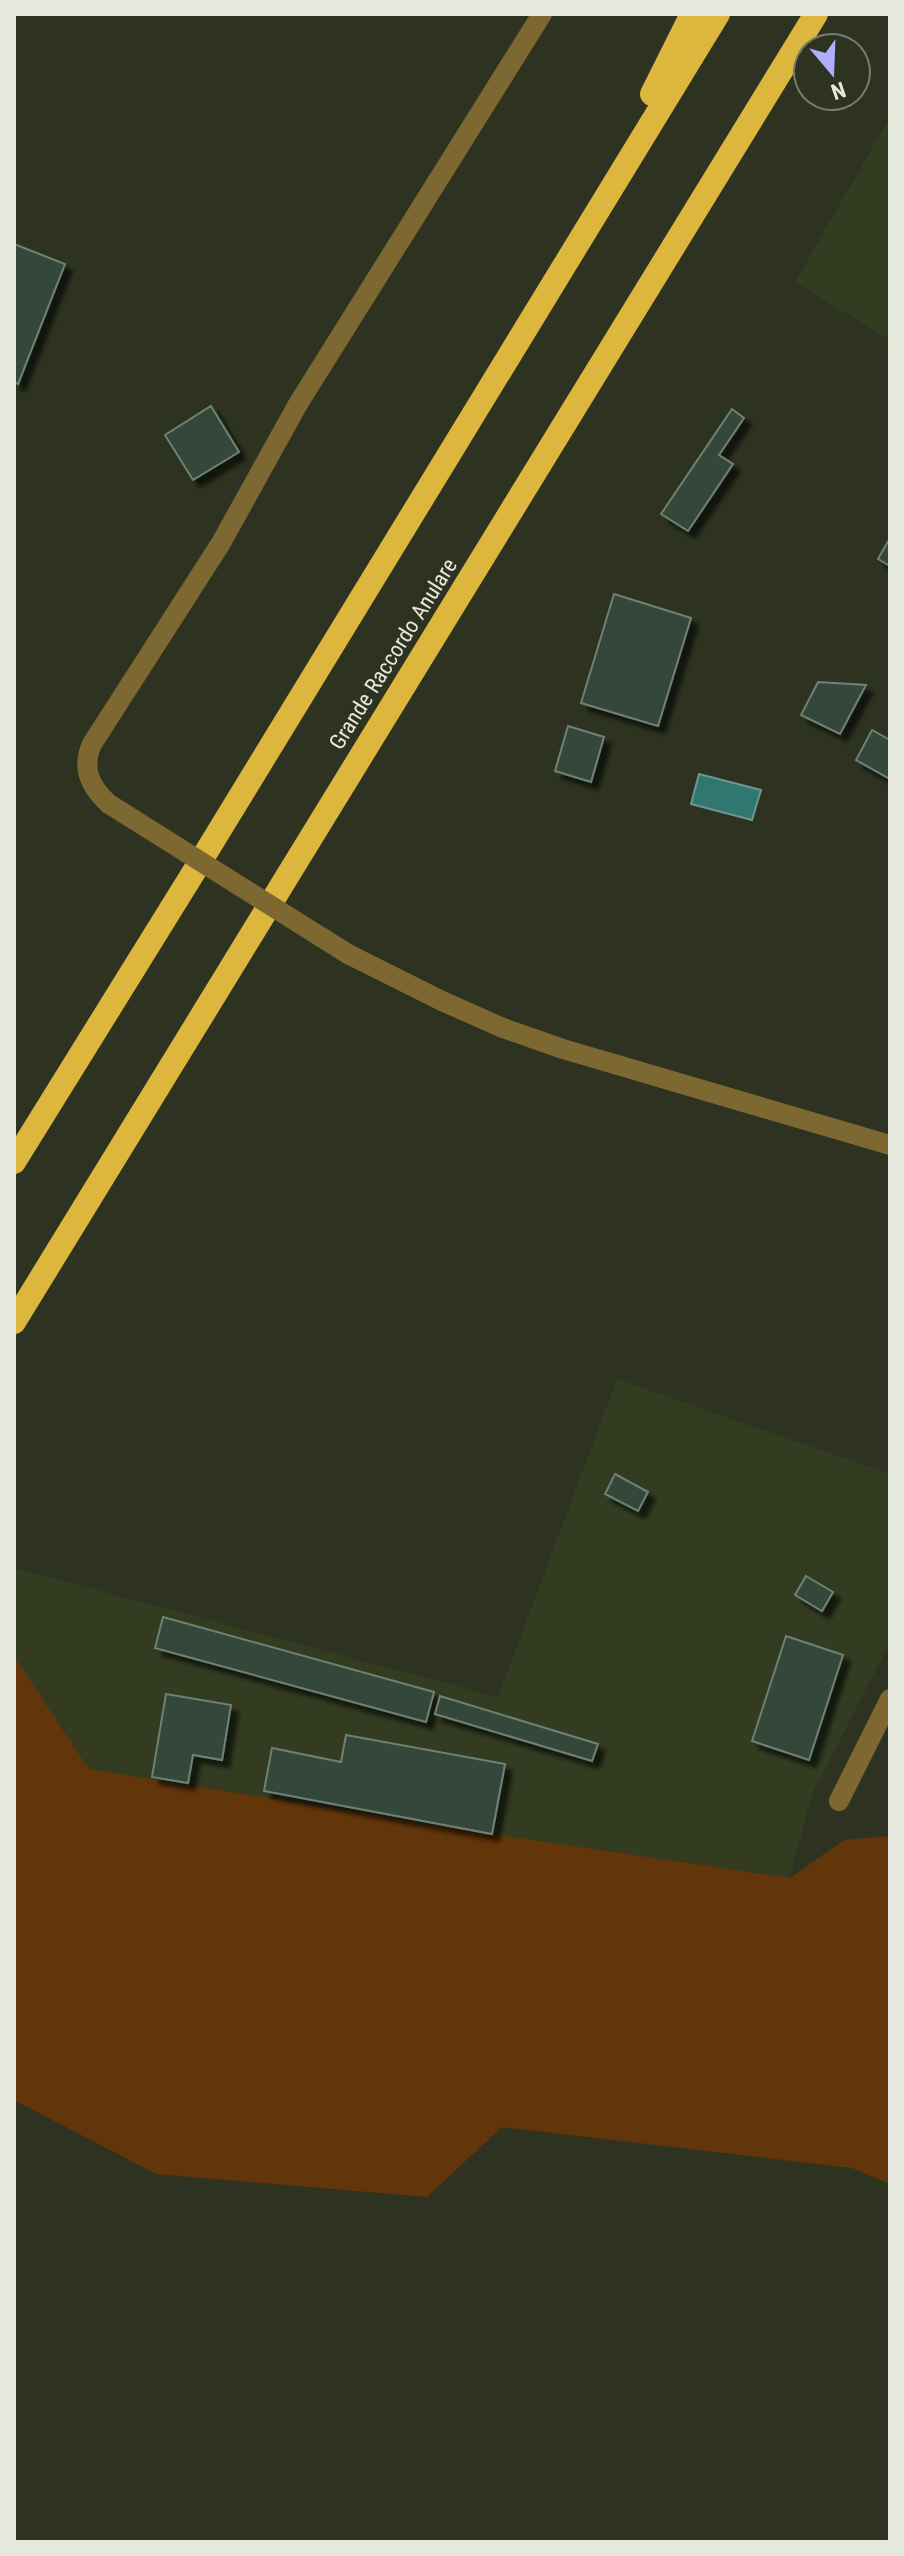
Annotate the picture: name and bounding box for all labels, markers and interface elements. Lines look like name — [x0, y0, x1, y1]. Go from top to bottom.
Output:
north arrow — [792, 32, 872, 112]
text: N — [828, 76, 849, 104]
street label: Grande Raccordo Anulare — [324, 554, 462, 754]

